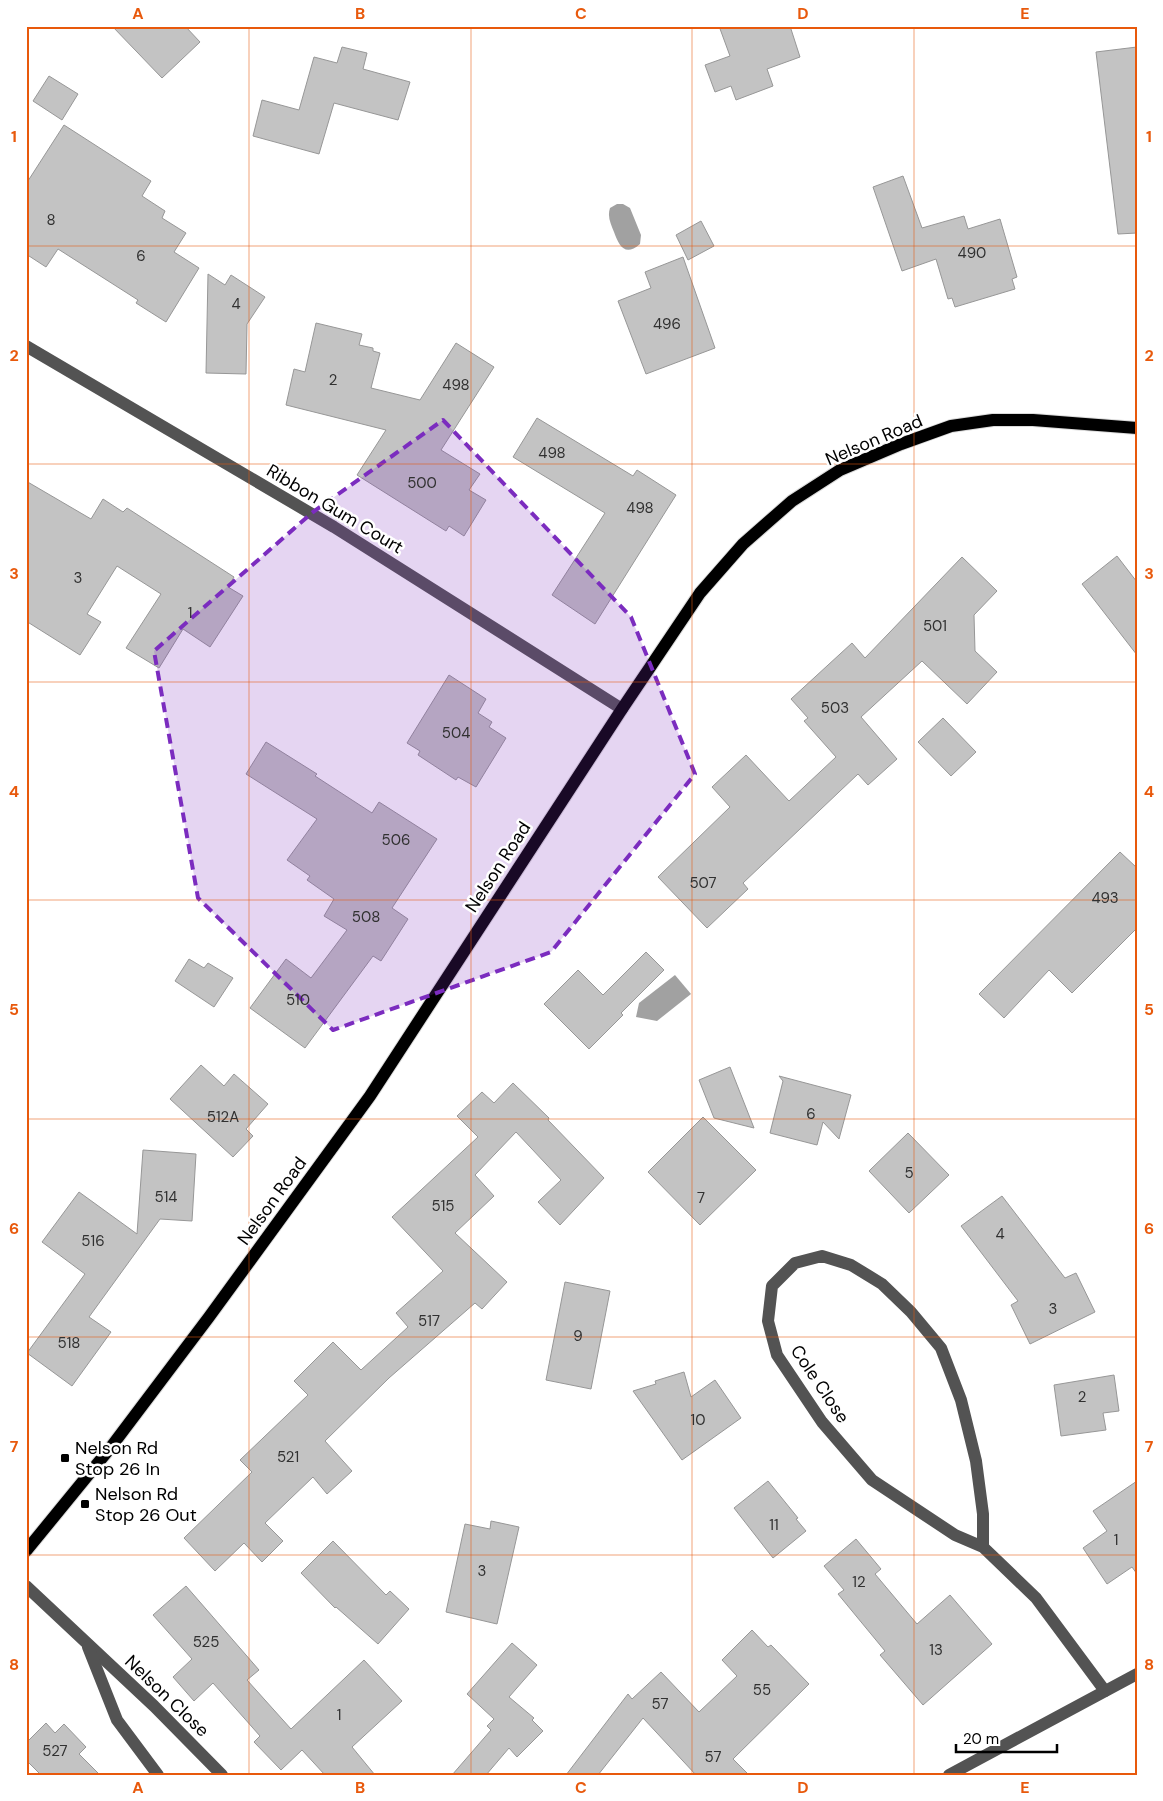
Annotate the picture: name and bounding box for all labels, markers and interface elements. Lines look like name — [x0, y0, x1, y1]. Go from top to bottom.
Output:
text: A — [132, 3, 144, 24]
text: B — [355, 3, 365, 24]
text: C — [575, 3, 587, 24]
text: D — [797, 3, 809, 24]
text: E — [1020, 3, 1030, 24]
text: 1 — [11, 126, 17, 147]
text: 1 — [1146, 126, 1152, 147]
house number: 8 — [46, 210, 56, 230]
house number: 490 — [958, 243, 986, 263]
house number: 6 — [136, 246, 146, 266]
house number: 4 — [231, 294, 241, 314]
house number: 496 — [653, 314, 681, 334]
text: 2 — [9, 345, 19, 366]
text: 2 — [1144, 345, 1154, 366]
house number: 2 — [329, 370, 337, 390]
house number: 498 — [442, 375, 470, 395]
street label: Nelson Road — [822, 409, 926, 471]
house number: 498 — [538, 443, 566, 463]
street label: Ribbon Gum Court — [262, 459, 408, 559]
house number: 500 — [407, 473, 437, 493]
house number: 498 — [626, 498, 654, 518]
text: 3 — [9, 563, 19, 584]
text: 3 — [1144, 563, 1154, 584]
house number: 3 — [74, 568, 82, 588]
house number: 1 — [188, 603, 192, 623]
house number: 501 — [923, 616, 947, 636]
house number: 503 — [821, 698, 849, 718]
house number: 504 — [442, 723, 470, 743]
text: 4 — [9, 781, 19, 802]
text: 4 — [1144, 781, 1154, 802]
street label: Nelson Road — [460, 817, 536, 917]
house number: 506 — [382, 830, 410, 850]
house number: 507 — [689, 873, 717, 893]
house number: 493 — [1091, 888, 1119, 908]
house number: 508 — [352, 907, 380, 927]
house number: 510 — [286, 990, 310, 1010]
text: 5 — [9, 999, 19, 1020]
text: 5 — [1144, 999, 1154, 1020]
house number: 6 — [806, 1104, 816, 1124]
house number: 512A — [207, 1107, 239, 1127]
street label: Nelson Road — [232, 1152, 312, 1250]
house number: 5 — [904, 1163, 914, 1183]
house number: 514 — [155, 1187, 177, 1207]
house number: 7 — [697, 1188, 705, 1208]
house number: 515 — [432, 1196, 454, 1216]
text: 6 — [9, 1218, 19, 1239]
text: 6 — [1144, 1218, 1154, 1239]
house number: 4 — [995, 1224, 1005, 1244]
house number: 516 — [81, 1231, 105, 1251]
house number: 3 — [1049, 1299, 1057, 1319]
house number: 517 — [418, 1311, 440, 1331]
house number: 9 — [573, 1326, 583, 1346]
house number: 518 — [58, 1333, 80, 1353]
street label: Cole Close — [785, 1340, 855, 1428]
house number: 2 — [1078, 1387, 1086, 1407]
house number: 10 — [691, 1410, 705, 1430]
text: 7 — [10, 1436, 19, 1457]
place label: Nelson Rd Stop 26 In — [75, 1436, 160, 1481]
text: 7 — [1145, 1436, 1154, 1457]
house number: 521 — [277, 1447, 299, 1467]
marker: Nelson Rd Stop 26 In — [59, 1452, 71, 1464]
place label: Nelson Rd Stop 26 Out — [95, 1482, 197, 1527]
marker: Nelson Rd Stop 26 Out — [79, 1498, 91, 1510]
house number: 11 — [769, 1515, 779, 1535]
house number: 1 — [1114, 1530, 1118, 1550]
house number: 3 — [478, 1561, 486, 1581]
house number: 12 — [852, 1572, 866, 1592]
house number: 525 — [193, 1632, 219, 1652]
house number: 13 — [929, 1640, 943, 1660]
street label: Nelson Close — [120, 1650, 214, 1742]
text: 8 — [9, 1654, 19, 1675]
text: 8 — [1144, 1654, 1154, 1675]
house number: 55 — [753, 1680, 771, 1700]
house number: 57 — [652, 1694, 668, 1714]
house number: 1 — [337, 1705, 341, 1725]
scale bar — [956, 1721, 1057, 1753]
text: 20 m — [963, 1729, 999, 1749]
house number: 527 — [42, 1741, 68, 1761]
house number: 57 — [705, 1747, 721, 1767]
text: A — [132, 1777, 144, 1798]
text: B — [355, 1777, 365, 1798]
text: C — [575, 1777, 587, 1798]
text: D — [797, 1777, 809, 1798]
text: E — [1020, 1777, 1030, 1798]

